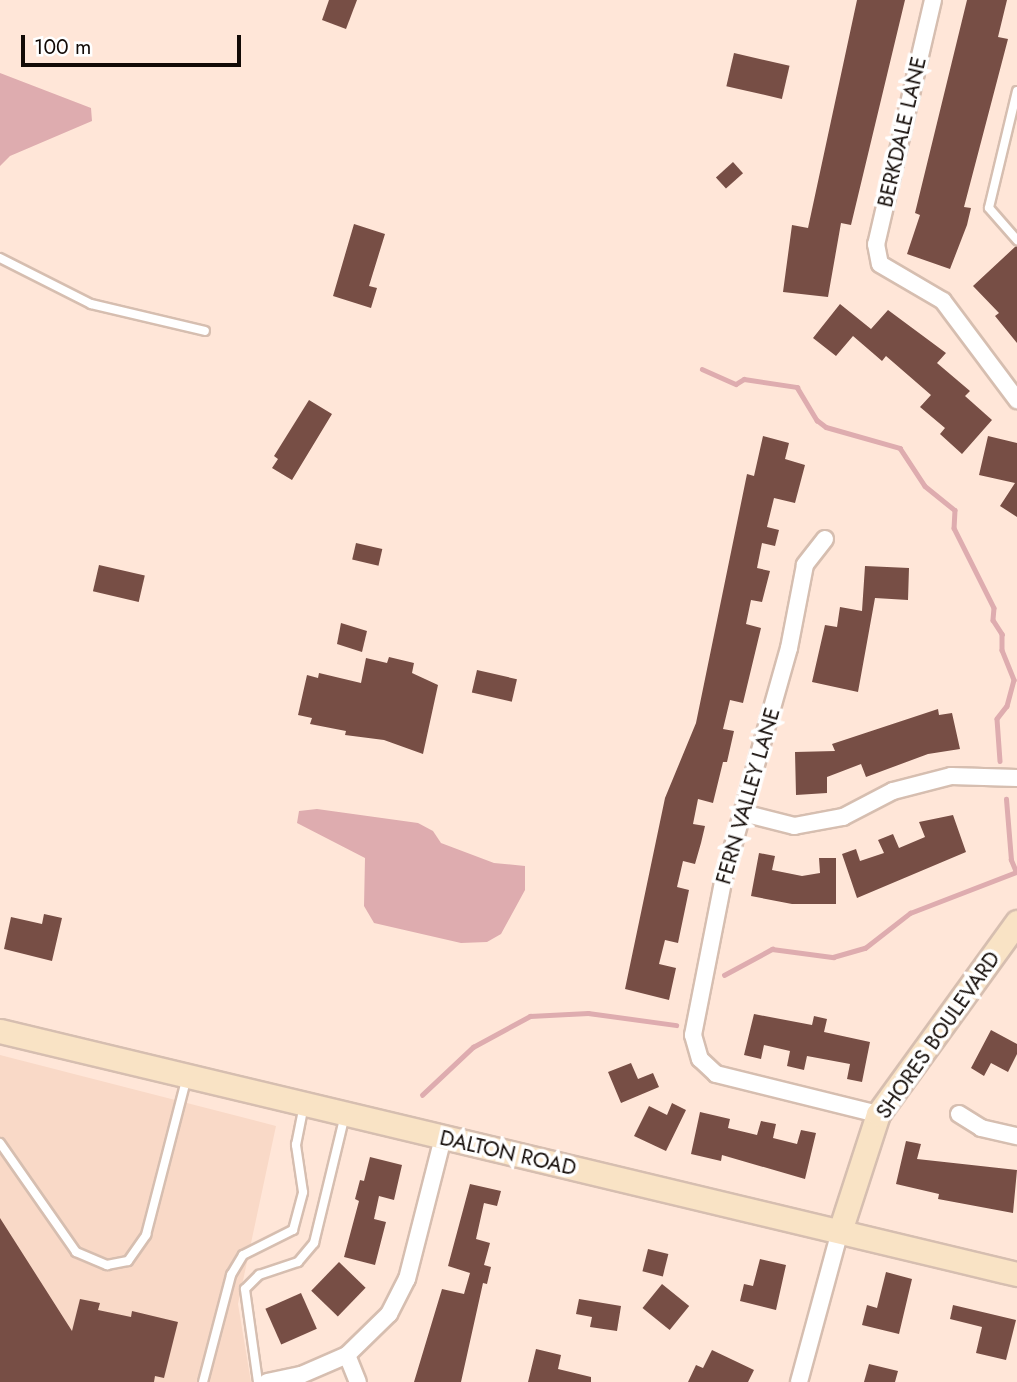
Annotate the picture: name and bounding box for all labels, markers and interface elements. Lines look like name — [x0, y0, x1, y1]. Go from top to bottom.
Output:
scale bar — [24, 21, 245, 65]
text: 100 m — [34, 32, 91, 62]
street label: BERKDALE LANE — [872, 54, 932, 210]
street label: FERN VALLEY LANE — [711, 705, 785, 887]
street label: SHORES BOULEVARD — [871, 947, 1005, 1123]
street label: DALTON ROAD — [437, 1125, 579, 1181]

